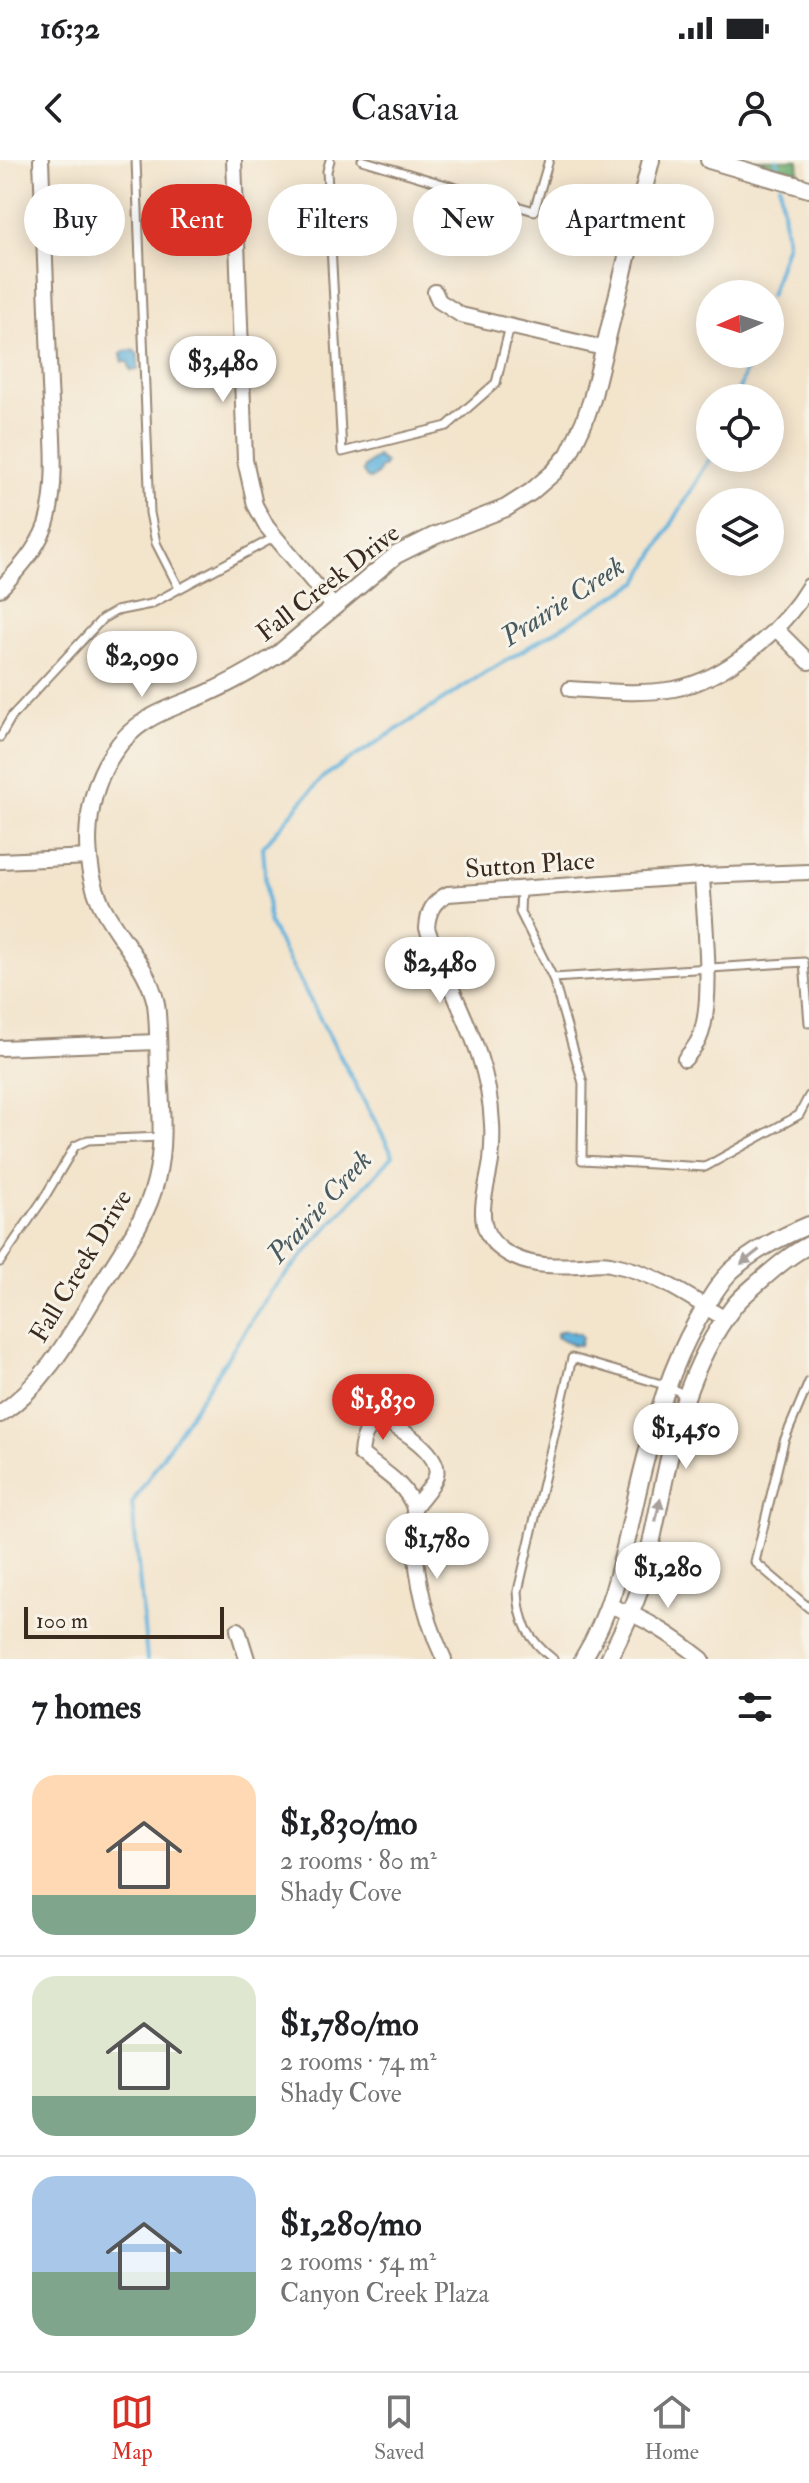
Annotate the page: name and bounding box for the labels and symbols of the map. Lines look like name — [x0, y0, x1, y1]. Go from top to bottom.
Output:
north arrow — [696, 280, 784, 368]
pin: $3,480 — [158, 336, 288, 404]
street label: Fall Creek Drive — [250, 517, 406, 649]
water label: Prairie Creek — [494, 549, 631, 655]
pin: $2,090 — [77, 631, 207, 699]
street label: Sutton Place — [464, 845, 596, 885]
pin: $2,480 — [375, 937, 505, 1005]
water label: Prairie Creek — [259, 1143, 380, 1272]
street label: Fall Creek Drive — [23, 1184, 139, 1348]
one-way arrow — [740, 1248, 760, 1264]
pin: $1,830 — [318, 1374, 448, 1442]
pin: $1,450 — [621, 1403, 751, 1471]
one-way arrow — [652, 1498, 664, 1523]
pin: $1,780 — [372, 1513, 502, 1581]
pin: $1,280 — [603, 1542, 733, 1610]
scale bar — [24, 1603, 224, 1639]

